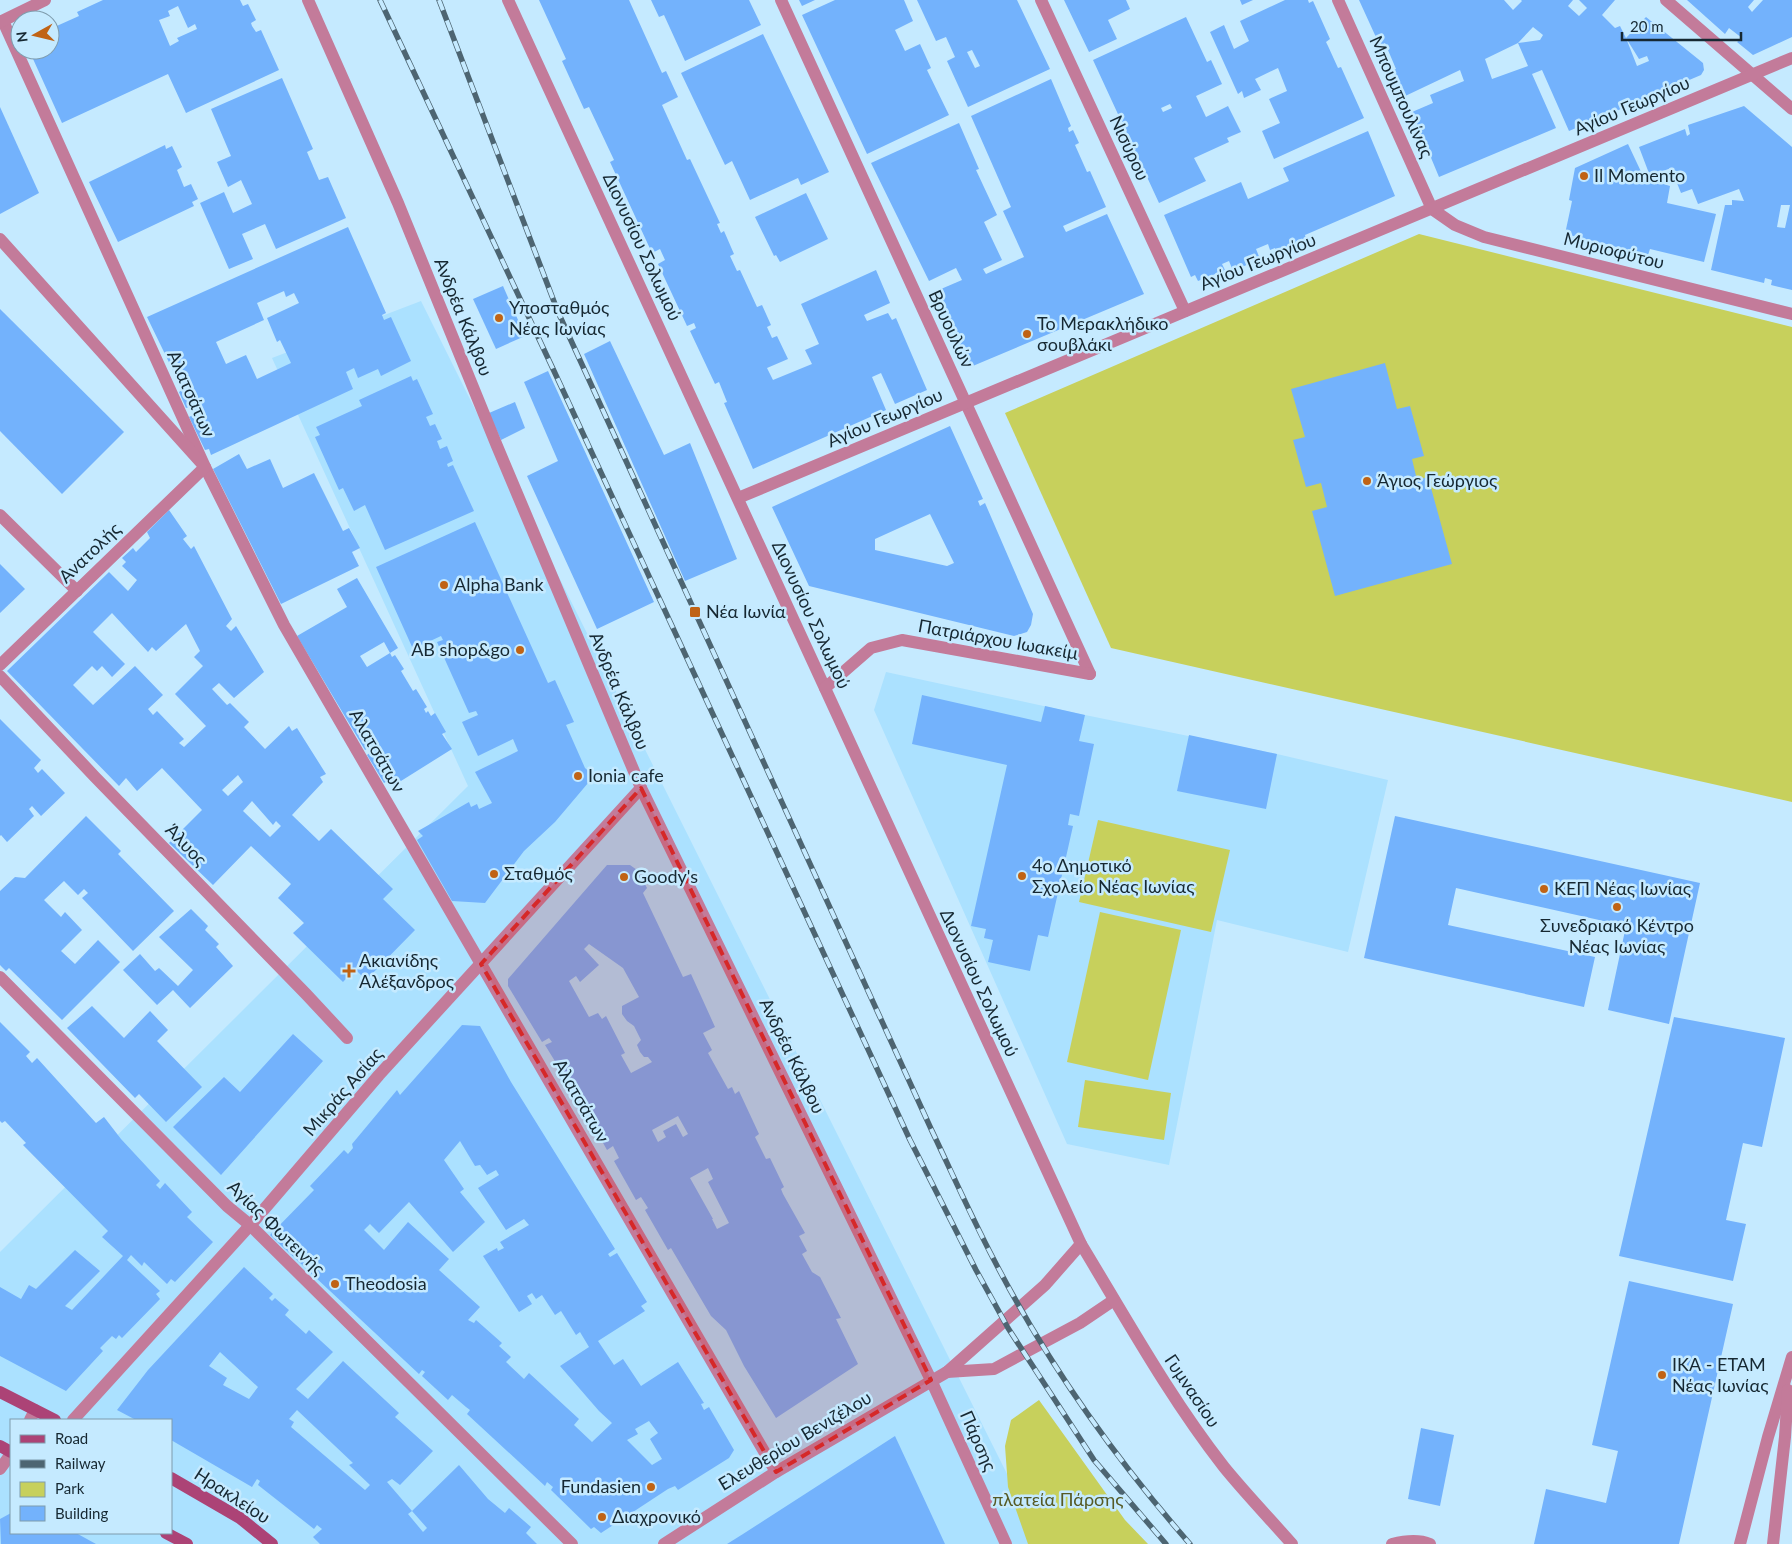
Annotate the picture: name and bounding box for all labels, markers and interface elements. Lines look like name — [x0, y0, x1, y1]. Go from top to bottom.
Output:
north arrow — [10, 10, 60, 60]
scale bar — [1622, 10, 1741, 42]
text: 20 m — [1630, 17, 1664, 35]
text: N — [12, 30, 31, 43]
street label: Μπουμπουλίνας — [1365, 32, 1439, 161]
street label: Αγίου Γεωργίου — [1570, 71, 1693, 139]
street label: Νισύρου — [1105, 112, 1155, 184]
place label: Il Momento — [1594, 164, 1685, 186]
street label: Διονυσίου Σολωμού — [599, 169, 687, 324]
marker: Il Momento — [1578, 170, 1590, 182]
street label: Μυριοφύτου — [1562, 227, 1667, 273]
street label: Αγίου Γεωργίου — [1196, 228, 1319, 294]
street label: Ανδρέα Κάλβου — [430, 254, 498, 379]
street label: Βρυουλών — [924, 286, 980, 371]
place label: Υποσταθμός Νέας Ιωνίας — [509, 296, 610, 339]
marker: Υποσταθμός Νέας Ιωνίας — [493, 312, 505, 324]
place label: Το Μερακλήδικο σουβλάκι — [1037, 312, 1168, 355]
marker: Το Μερακλήδικο σουβλάκι — [1021, 328, 1033, 340]
street label: Αλατσάτων — [163, 347, 221, 440]
street label: Αγίου Γεωργίου — [823, 383, 946, 451]
place label: Άγιος Γεώργιος — [1377, 469, 1498, 491]
marker: Άγιος Γεώργιος — [1361, 475, 1373, 487]
street label: Ανατολής — [54, 517, 125, 587]
street label: Διονυσίου Σολωμού — [768, 537, 856, 692]
place label: Alpha Bank — [454, 573, 545, 595]
marker: Alpha Bank — [438, 579, 450, 591]
place label: Νέα Ιωνία — [706, 600, 786, 622]
marker: Νέα Ιωνία — [688, 605, 702, 619]
street label: Πατριάρχου Ιωακείμ — [916, 614, 1080, 664]
street label: Ανδρέα Κάλβου — [585, 628, 655, 753]
place label: ΑΒ shop&go — [411, 638, 510, 660]
marker: ΑΒ shop&go — [514, 644, 526, 656]
street label: Αλατσάτων — [345, 705, 411, 796]
place label: Ionia cafe — [588, 764, 664, 786]
marker: Ionia cafe — [572, 770, 584, 782]
street label: Άλυος — [161, 819, 213, 870]
place label: 4ο Δημοτικό Σχολείο Νέας Ιωνίας — [1032, 854, 1195, 897]
place label: Σταθμός — [504, 862, 574, 884]
place label: Goody's — [634, 865, 698, 887]
marker: Σταθμός — [488, 868, 500, 880]
marker: 4ο Δημοτικό Σχολείο Νέας Ιωνίας — [1016, 870, 1028, 882]
marker: Goody's — [618, 871, 630, 883]
place label: ΚΕΠ Νέας Ιωνίας — [1554, 877, 1692, 899]
marker: ΚΕΠ Νέας Ιωνίας — [1538, 883, 1550, 895]
marker: Συνεδριακό Κέντρο Νέας Ιωνίας — [1611, 901, 1623, 913]
street label: Διονυσίου Σολωμού — [936, 905, 1024, 1060]
place label: Συνεδριακό Κέντρο Νέας Ιωνίας — [1540, 914, 1694, 957]
place label: Ακιανίδης Αλέξανδρος — [359, 949, 455, 992]
marker: Ακιανίδης Αλέξανδρος — [343, 965, 355, 977]
street label: Ανδρέα Κάλβου — [755, 994, 830, 1117]
street label: Μικράς Ασίας — [298, 1042, 387, 1140]
street label: Αλατσάτων — [549, 1055, 615, 1146]
street label: Αγίας Φωτεινής — [223, 1175, 330, 1280]
place label: Theodosia — [345, 1272, 427, 1294]
marker: Theodosia — [329, 1278, 341, 1290]
street label: Γυμνασίου — [1160, 1350, 1225, 1431]
place label: ΙΚΑ - ΕΤΑΜ Νέας Ιωνίας — [1672, 1353, 1769, 1396]
marker: ΙΚΑ - ΕΤΑΜ Νέας Ιωνίας — [1656, 1369, 1668, 1381]
street label: Ελευθερίου Βενιζέλου — [714, 1386, 875, 1495]
street label: Πάρσης — [956, 1407, 1002, 1475]
legend — [10, 1419, 172, 1534]
text: Road — [55, 1429, 88, 1447]
text: Railway — [55, 1454, 106, 1472]
street label: Ηρακλείου — [190, 1462, 275, 1528]
place label: Fundasien — [561, 1475, 641, 1497]
text: Park — [55, 1479, 85, 1497]
marker: Fundasien — [645, 1481, 657, 1493]
park label: πλατεία Πάρσης — [992, 1488, 1124, 1510]
text: Building — [55, 1504, 108, 1522]
place label: Διαχρονικό — [612, 1505, 701, 1527]
marker: Διαχρονικό — [596, 1511, 608, 1523]

